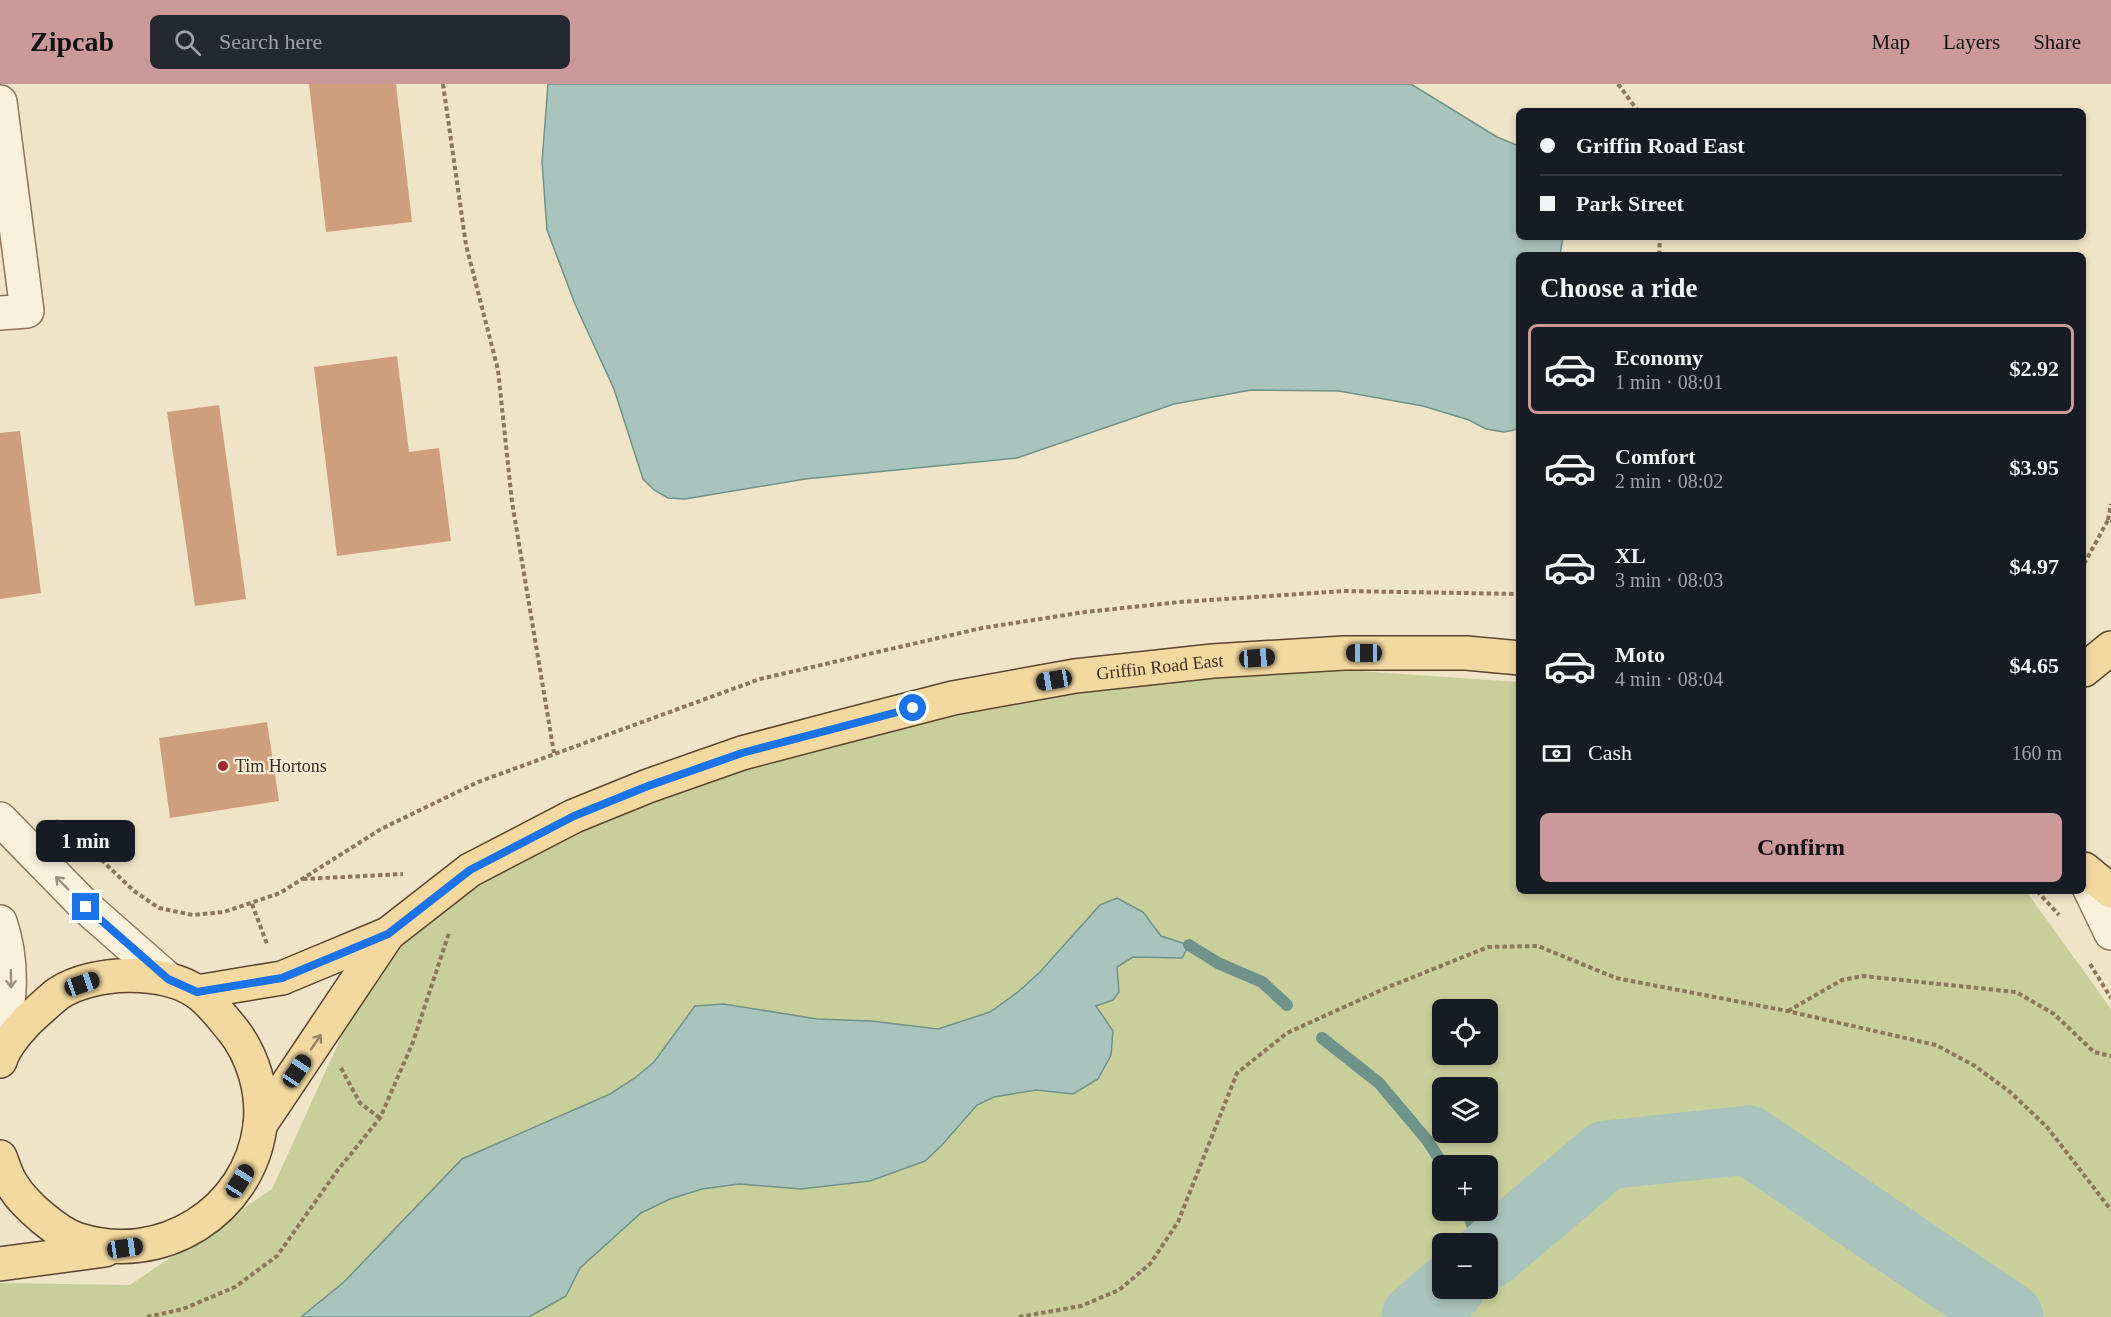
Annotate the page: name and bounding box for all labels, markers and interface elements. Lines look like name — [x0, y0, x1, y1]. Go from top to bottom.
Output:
search box — [150, 15, 570, 69]
text: Zipcab — [30, 26, 114, 57]
icon: search — [171, 26, 204, 59]
text: Search here — [219, 29, 322, 54]
text: Map — [1872, 30, 1910, 54]
text: Layers — [1943, 30, 2000, 54]
text: Share — [2033, 30, 2081, 54]
text: Griffin Road East — [1576, 133, 1745, 158]
text: Park Street — [1576, 191, 1684, 216]
text: Choose a ride — [1540, 273, 1698, 303]
icon: car — [1543, 342, 1597, 396]
text: Economy — [1615, 345, 1703, 370]
text: $2.92 — [2010, 356, 2059, 381]
text: 1 min · 08:01 — [1615, 371, 1723, 393]
icon: car — [1543, 441, 1597, 495]
text: Comfort — [1615, 444, 1696, 469]
text: $3.95 — [2010, 455, 2059, 480]
text: 2 min · 08:02 — [1615, 470, 1723, 492]
icon: car — [1543, 540, 1597, 594]
text: XL — [1615, 543, 1646, 568]
text: $4.97 — [2010, 554, 2059, 579]
text: 3 min · 08:03 — [1615, 569, 1723, 591]
icon: car — [1543, 639, 1597, 693]
text: Moto — [1615, 642, 1665, 667]
car — [1346, 644, 1382, 662]
car — [1238, 648, 1276, 668]
street label: Griffin Road East — [1095, 650, 1224, 684]
text: $4.65 — [2010, 653, 2059, 678]
car — [1035, 668, 1073, 692]
text: 4 min · 08:04 — [1615, 668, 1723, 690]
route start — [899, 694, 926, 721]
icon: cash — [1540, 737, 1573, 770]
text: Cash — [1588, 740, 1632, 765]
text: 160 m — [2011, 742, 2062, 764]
place label: Tim Hortons — [235, 756, 327, 776]
marker: Tim Hortons — [216, 759, 230, 773]
button: Confirm — [1540, 813, 2062, 882]
callout: 1 min — [36, 820, 136, 862]
text: 1 min — [61, 830, 110, 852]
one-way arrow — [55, 876, 70, 891]
route end — [72, 893, 99, 920]
one-way arrow — [5, 968, 17, 988]
car — [62, 970, 102, 998]
map controls — [1432, 999, 1498, 1299]
button: locate — [1432, 999, 1498, 1065]
one-way arrow — [310, 1034, 322, 1051]
car — [279, 1051, 315, 1091]
button: layers — [1432, 1077, 1498, 1143]
button: + — [1432, 1155, 1498, 1221]
car — [223, 1161, 257, 1201]
button: − — [1432, 1233, 1498, 1299]
car — [106, 1237, 144, 1259]

